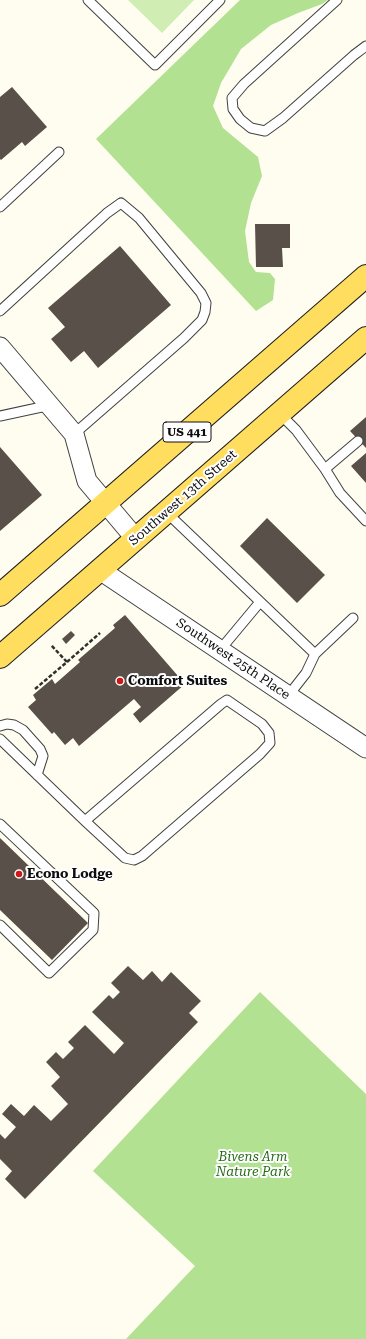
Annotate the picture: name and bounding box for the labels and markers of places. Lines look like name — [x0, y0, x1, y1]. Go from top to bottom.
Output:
place label: Comfort Suites — [128, 673, 227, 689]
marker: Comfort Suites — [115, 676, 125, 686]
place label: Econo Lodge — [27, 866, 113, 882]
marker: Econo Lodge — [14, 869, 24, 879]

